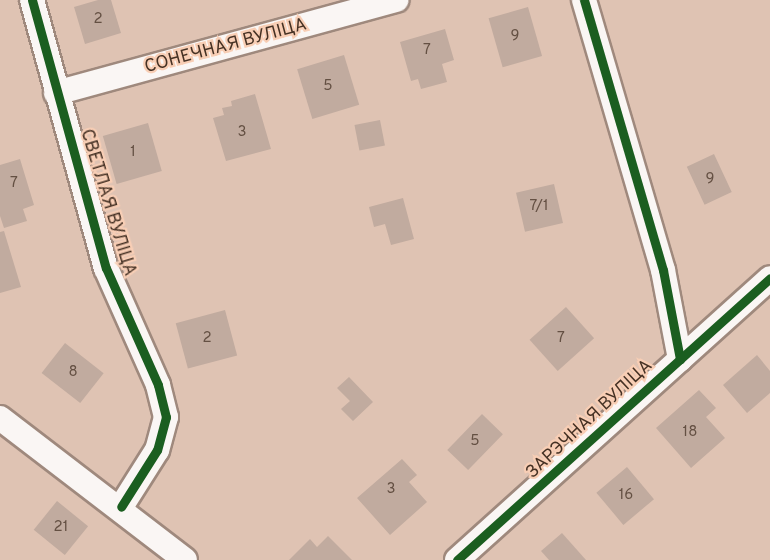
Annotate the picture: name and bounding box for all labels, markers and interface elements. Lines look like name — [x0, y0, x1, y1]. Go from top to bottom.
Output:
house number: 2 — [93, 11, 103, 29]
street label: СОНЕЧНАЯ ВУЛІЦА — [143, 15, 309, 79]
house number: 9 — [511, 28, 519, 46]
house number: 7 — [423, 42, 431, 60]
house number: 5 — [323, 78, 333, 96]
house number: 3 — [237, 124, 247, 142]
street label: СВЕТЛАЯ ВУЛІЦА — [74, 127, 140, 279]
house number: 1 — [130, 144, 136, 162]
house number: 9 — [706, 171, 714, 189]
house number: 7 — [10, 175, 18, 193]
house number: 7/1 — [529, 198, 549, 216]
house number: 2 — [202, 330, 212, 348]
house number: 7 — [557, 330, 565, 348]
street label: ЗАРЭЧНАЯ ВУЛІЦА — [522, 356, 658, 484]
house number: 8 — [68, 364, 78, 382]
house number: 18 — [683, 424, 697, 442]
house number: 5 — [470, 433, 480, 451]
house number: 3 — [386, 481, 396, 499]
house number: 16 — [619, 487, 633, 505]
house number: 21 — [54, 519, 68, 537]

